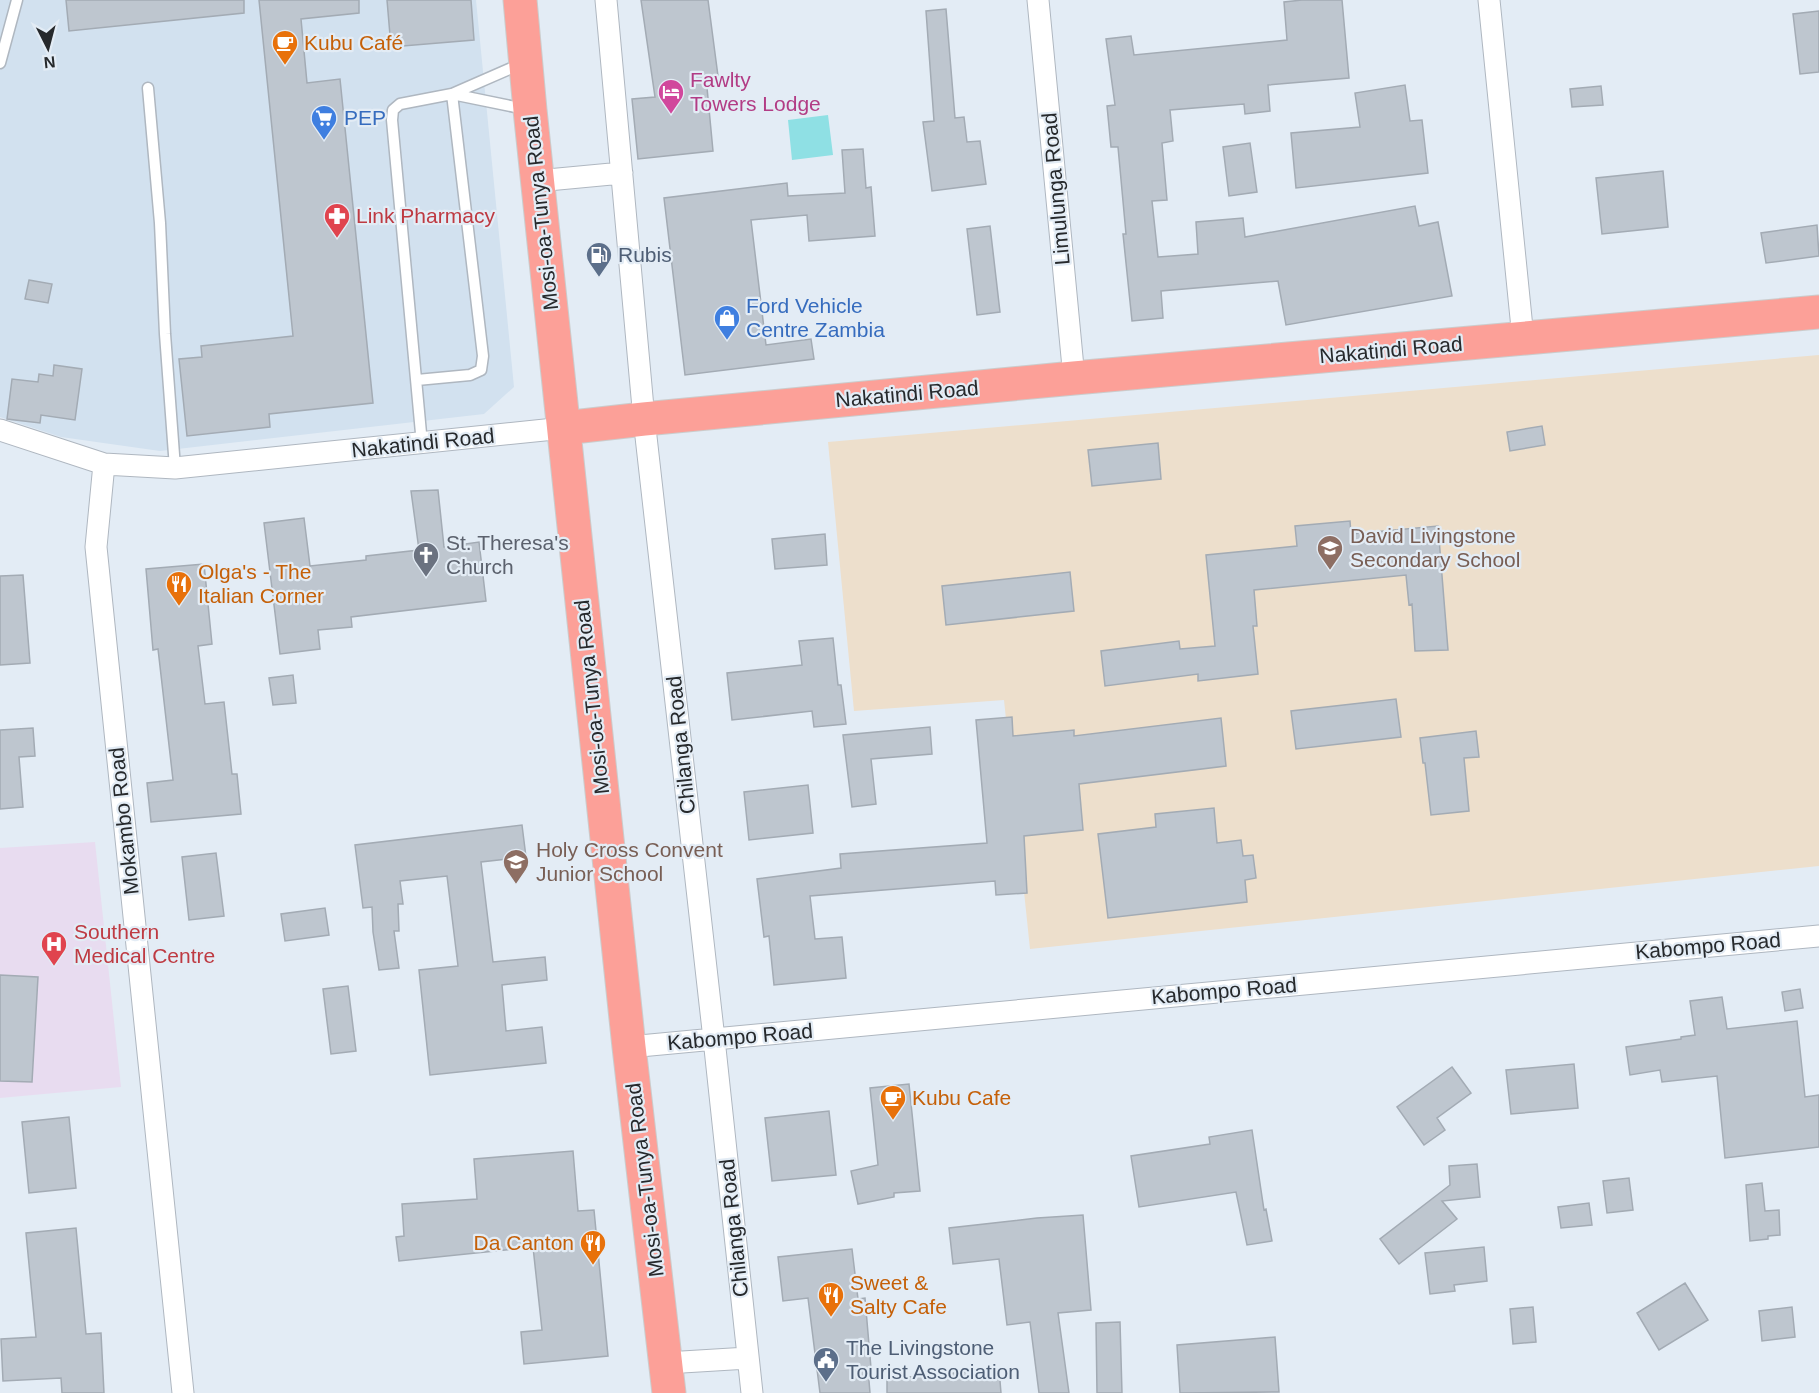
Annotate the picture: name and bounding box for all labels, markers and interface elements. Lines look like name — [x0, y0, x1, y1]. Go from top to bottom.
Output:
north arrow — [18, 18, 78, 78]
cafe icon: Kubu Café — [270, 28, 300, 66]
place label: Kubu Café — [304, 31, 403, 54]
text: N — [43, 53, 56, 71]
place label: Fawlty Towers Lodge — [690, 68, 821, 115]
hotel icon: Fawlty Towers Lodge — [656, 77, 686, 115]
supermarket icon: PEP — [309, 103, 339, 141]
place label: PEP — [344, 106, 386, 129]
street label: Limulunga Road — [1037, 112, 1074, 266]
street label: Mosi-oa-Tunya Road — [519, 115, 562, 311]
pharmacy icon: Link Pharmacy — [322, 201, 352, 239]
place label: Link Pharmacy — [356, 204, 495, 227]
fuel station icon: Rubis — [584, 240, 614, 278]
place label: Rubis — [618, 243, 672, 266]
place label: Ford Vehicle Centre Zambia — [746, 294, 885, 341]
shop icon: Ford Vehicle Centre Zambia — [712, 303, 742, 341]
street label: Nakatindi Road — [1318, 332, 1463, 367]
street label: Nakatindi Road — [834, 376, 979, 411]
street label: Nakatindi Road — [350, 424, 496, 461]
place label: David Livingstone Secondary School — [1350, 524, 1520, 571]
place label: St. Theresa's Church — [446, 531, 569, 578]
school or university icon: David Livingstone Secondary School — [1315, 533, 1345, 571]
church icon: St. Theresa's Church — [411, 540, 441, 578]
place label: Olga's - The Italian Corner — [198, 560, 324, 607]
restaurant icon: Olga's - The Italian Corner — [164, 569, 194, 607]
street label: Mosi-oa-Tunya Road — [570, 599, 613, 795]
street label: Chilanga Road — [662, 675, 699, 815]
street label: Mokambo Road — [104, 746, 143, 896]
place label: Holy Cross Convent Junior School — [536, 838, 723, 885]
school or university icon: Holy Cross Convent Junior School — [501, 847, 531, 885]
place label: Southern Medical Centre — [74, 920, 215, 967]
street label: Kabompo Road — [1634, 928, 1782, 963]
hospital icon: Southern Medical Centre — [39, 929, 69, 967]
street label: Kabompo Road — [1150, 973, 1298, 1008]
street label: Kabompo Road — [666, 1019, 814, 1054]
street label: Mosi-oa-Tunya Road — [621, 1082, 668, 1278]
cafe icon: Kubu Cafe — [878, 1083, 908, 1121]
place label: Kubu Cafe — [912, 1086, 1011, 1109]
street label: Chilanga Road — [715, 1158, 752, 1298]
restaurant icon: Da Canton — [578, 1228, 608, 1266]
place label: Da Canton — [474, 1231, 574, 1254]
place label: Sweet & Salty Cafe — [850, 1271, 947, 1318]
restaurant icon: Sweet & Salty Cafe — [816, 1280, 846, 1318]
place label: The Livingstone Tourist Association — [846, 1336, 1020, 1383]
public building icon: The Livingstone Tourist Association — [811, 1345, 841, 1383]

